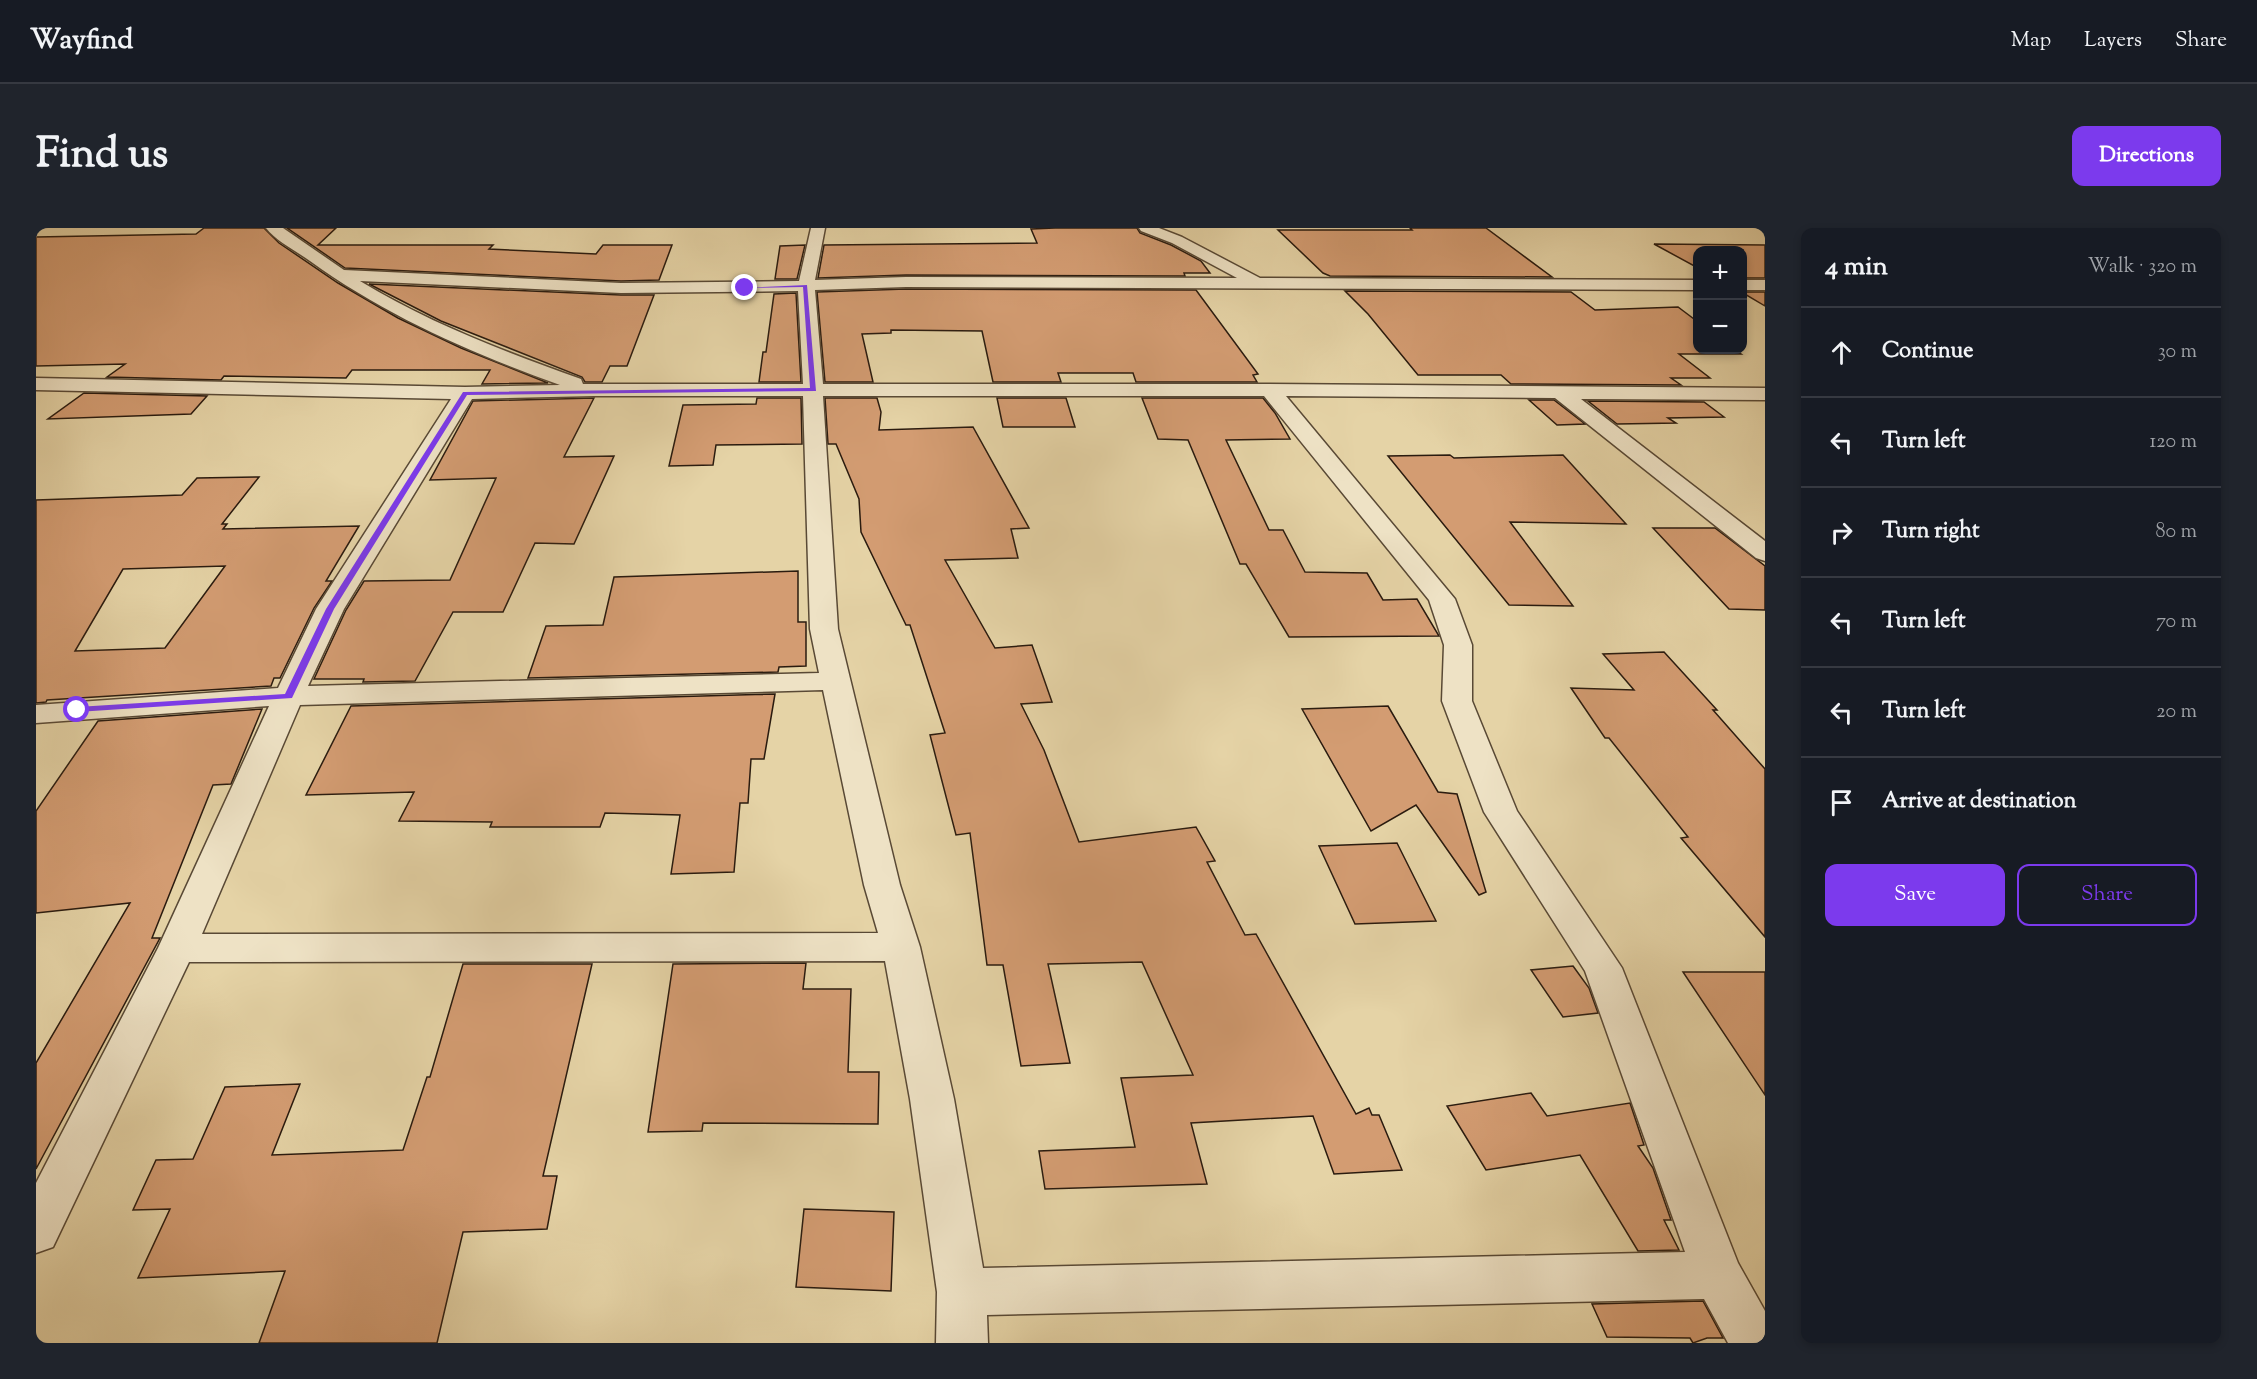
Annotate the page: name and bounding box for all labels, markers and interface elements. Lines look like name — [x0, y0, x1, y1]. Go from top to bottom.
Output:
text: Wayfind — [30, 21, 133, 61]
text: Map — [2011, 26, 2051, 56]
text: Layers — [2084, 26, 2142, 56]
text: Share — [2175, 26, 2227, 56]
text: Find us — [36, 126, 168, 186]
button: Directions — [2072, 126, 2221, 186]
map controls — [1693, 246, 1747, 354]
button: + — [1693, 246, 1747, 300]
text: 4 min — [1825, 249, 1888, 286]
text: Walk · 320 m — [2088, 253, 2197, 282]
route end — [731, 274, 757, 300]
button: − — [1693, 300, 1747, 354]
icon: ahead — [1825, 336, 1858, 369]
text: Continue — [1882, 336, 1973, 368]
text: 30 m — [2158, 338, 2197, 367]
icon: left — [1825, 426, 1858, 459]
text: Turn left — [1882, 426, 1965, 458]
text: 120 m — [2149, 428, 2197, 457]
icon: right — [1825, 516, 1858, 549]
text: Turn right — [1882, 516, 1979, 548]
text: 80 m — [2156, 518, 2197, 547]
icon: left — [1825, 606, 1858, 639]
text: Turn left — [1882, 606, 1965, 638]
text: 70 m — [2156, 608, 2197, 637]
route start — [63, 696, 89, 722]
icon: left — [1825, 696, 1858, 729]
text: Turn left — [1882, 696, 1965, 728]
text: 20 m — [2156, 698, 2197, 727]
icon: arrive — [1825, 786, 1858, 819]
text: Arrive at destination — [1882, 786, 2077, 818]
button: Save — [1825, 864, 2005, 926]
button: Share — [2017, 864, 2197, 926]

